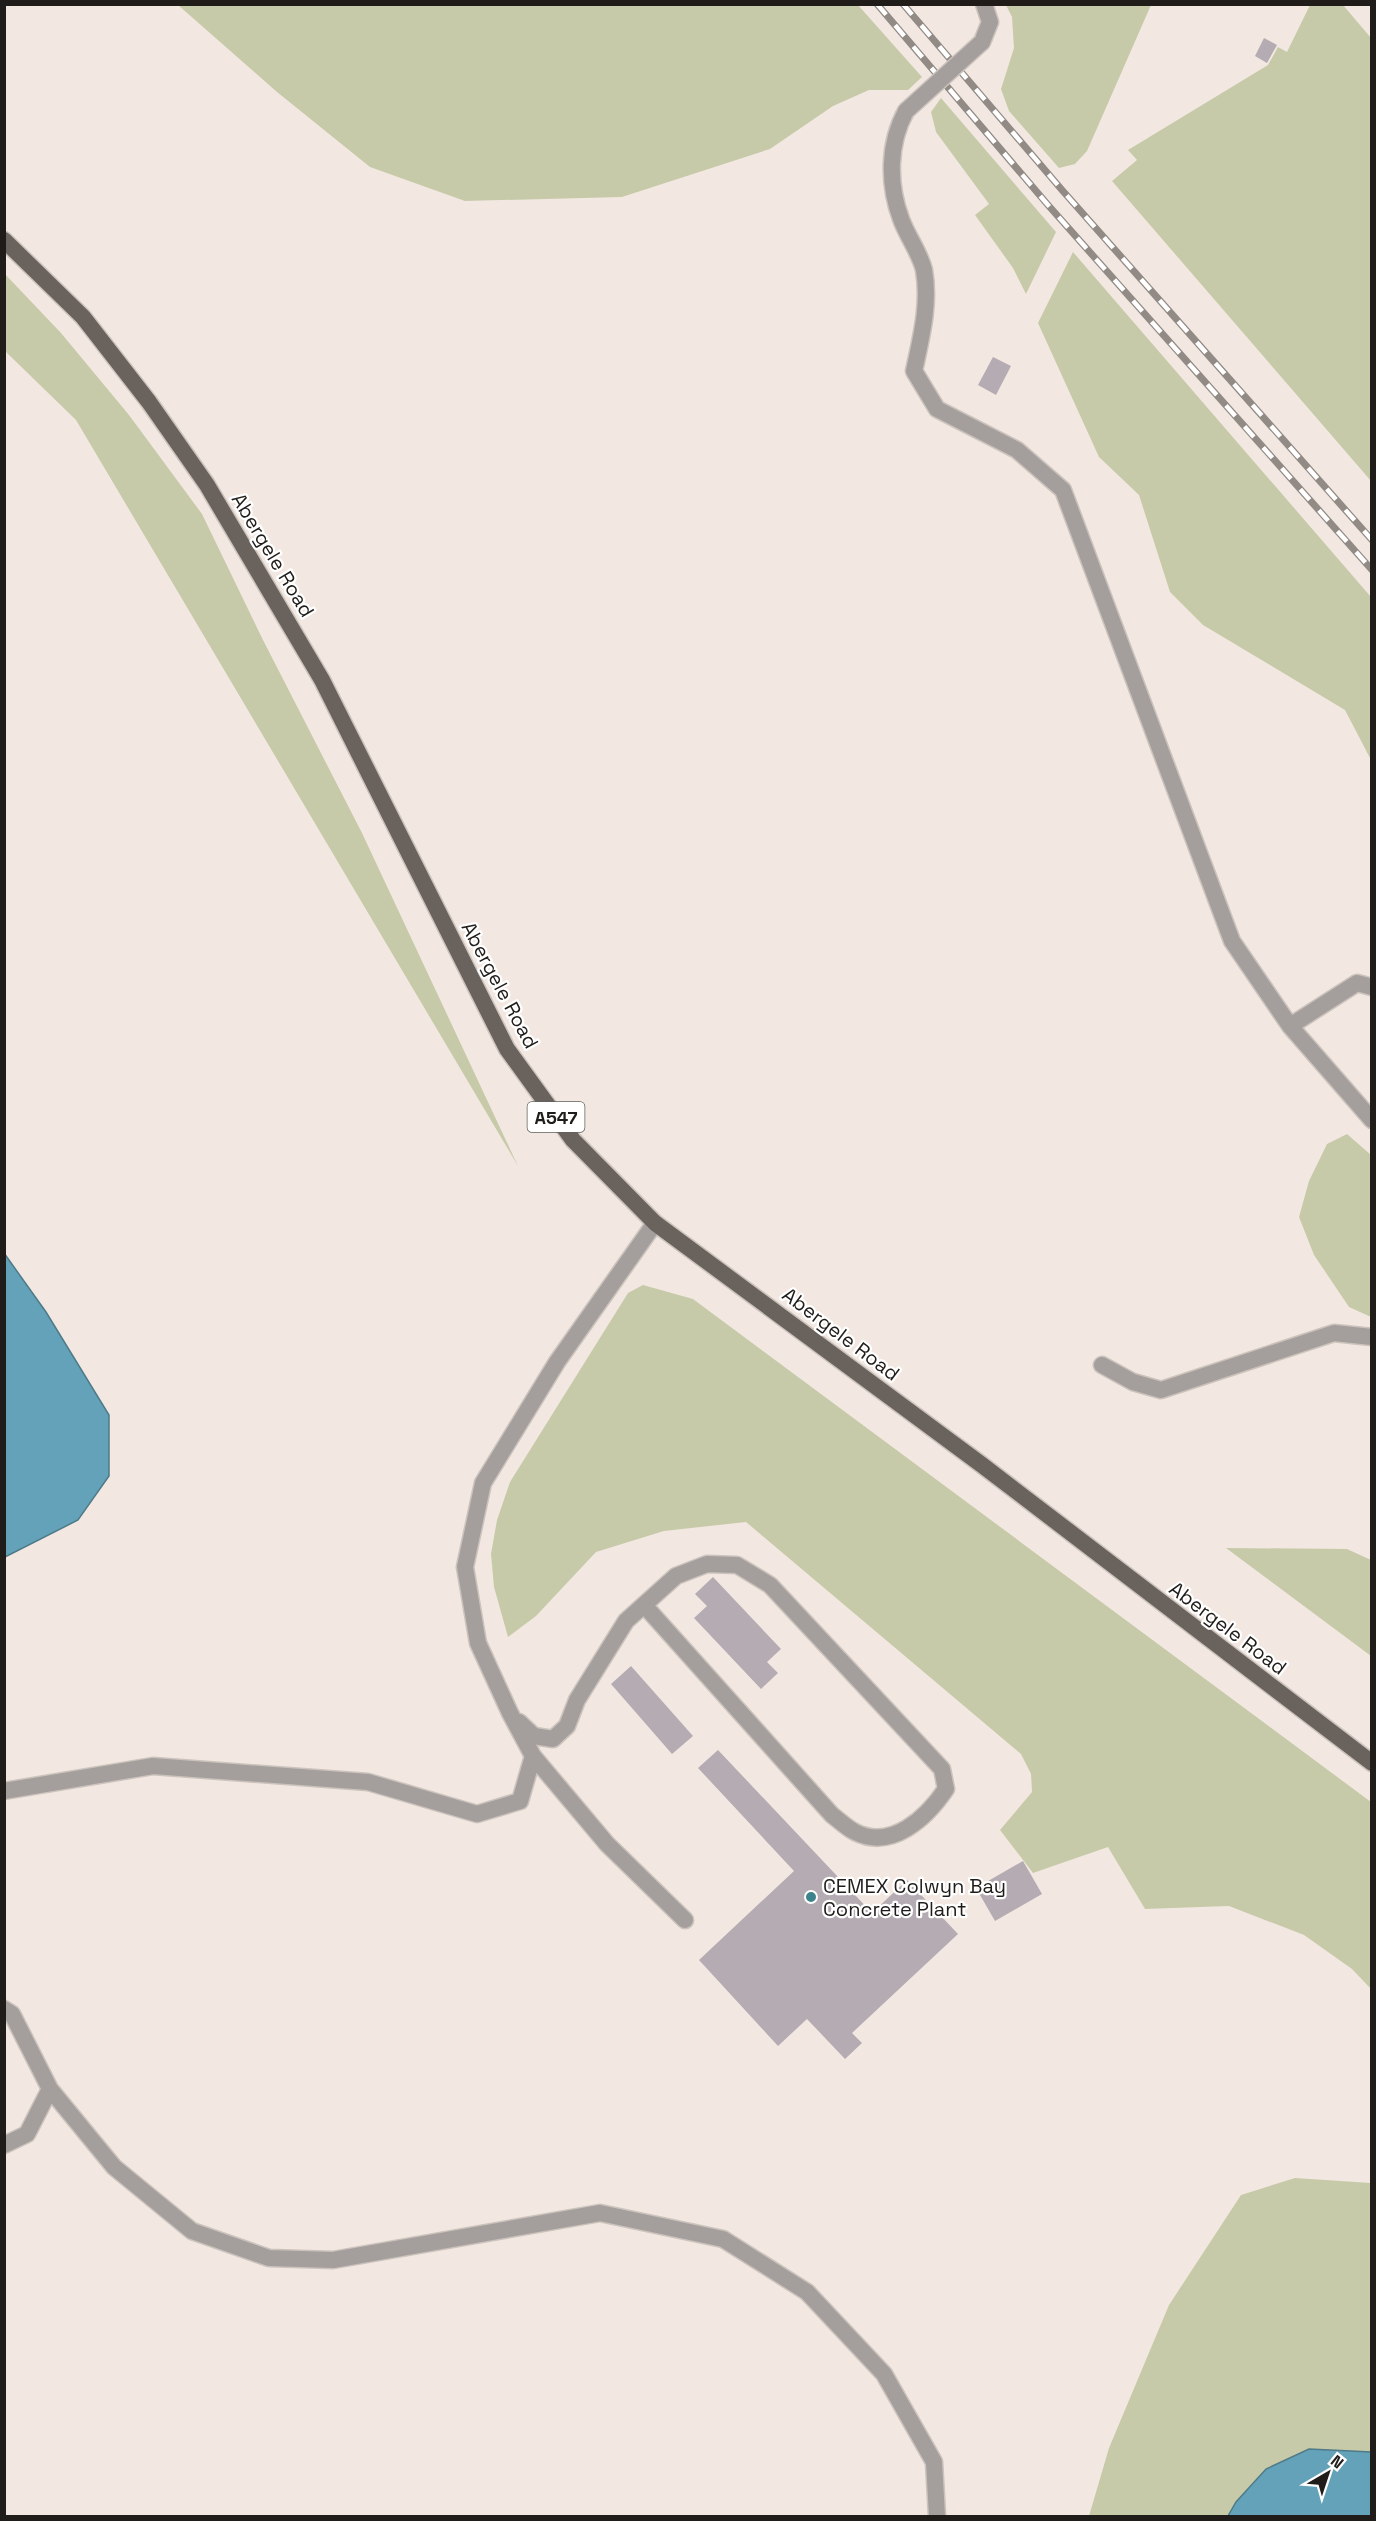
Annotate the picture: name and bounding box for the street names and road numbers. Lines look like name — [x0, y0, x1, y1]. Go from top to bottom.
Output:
street label: Abergele Road — [226, 488, 320, 622]
street label: Abergele Road — [456, 917, 544, 1053]
road number: A547 — [528, 1102, 584, 1132]
street label: Abergele Road — [777, 1281, 905, 1387]
street label: Abergele Road — [1164, 1575, 1292, 1681]

